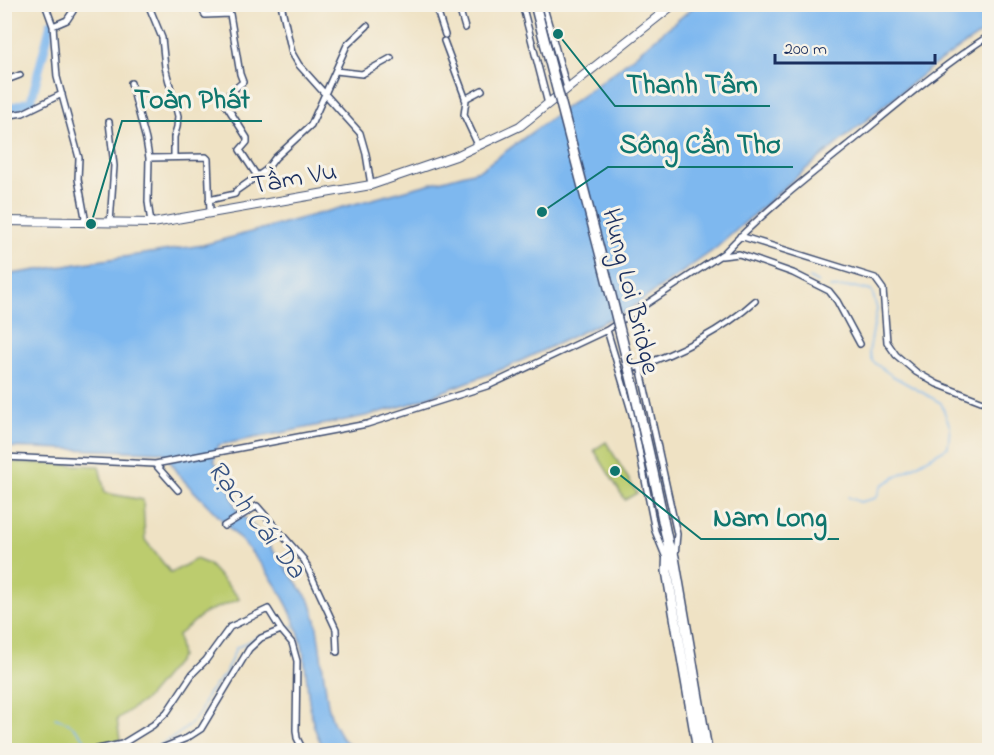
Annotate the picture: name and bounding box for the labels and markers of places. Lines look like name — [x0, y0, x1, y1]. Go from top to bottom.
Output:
callout: Thanh Tâm — [615, 60, 770, 106]
callout: Toàn Phát — [122, 75, 262, 121]
callout: Sông Cần Thơ — [608, 121, 793, 167]
callout: Nam Long — [701, 493, 839, 539]

